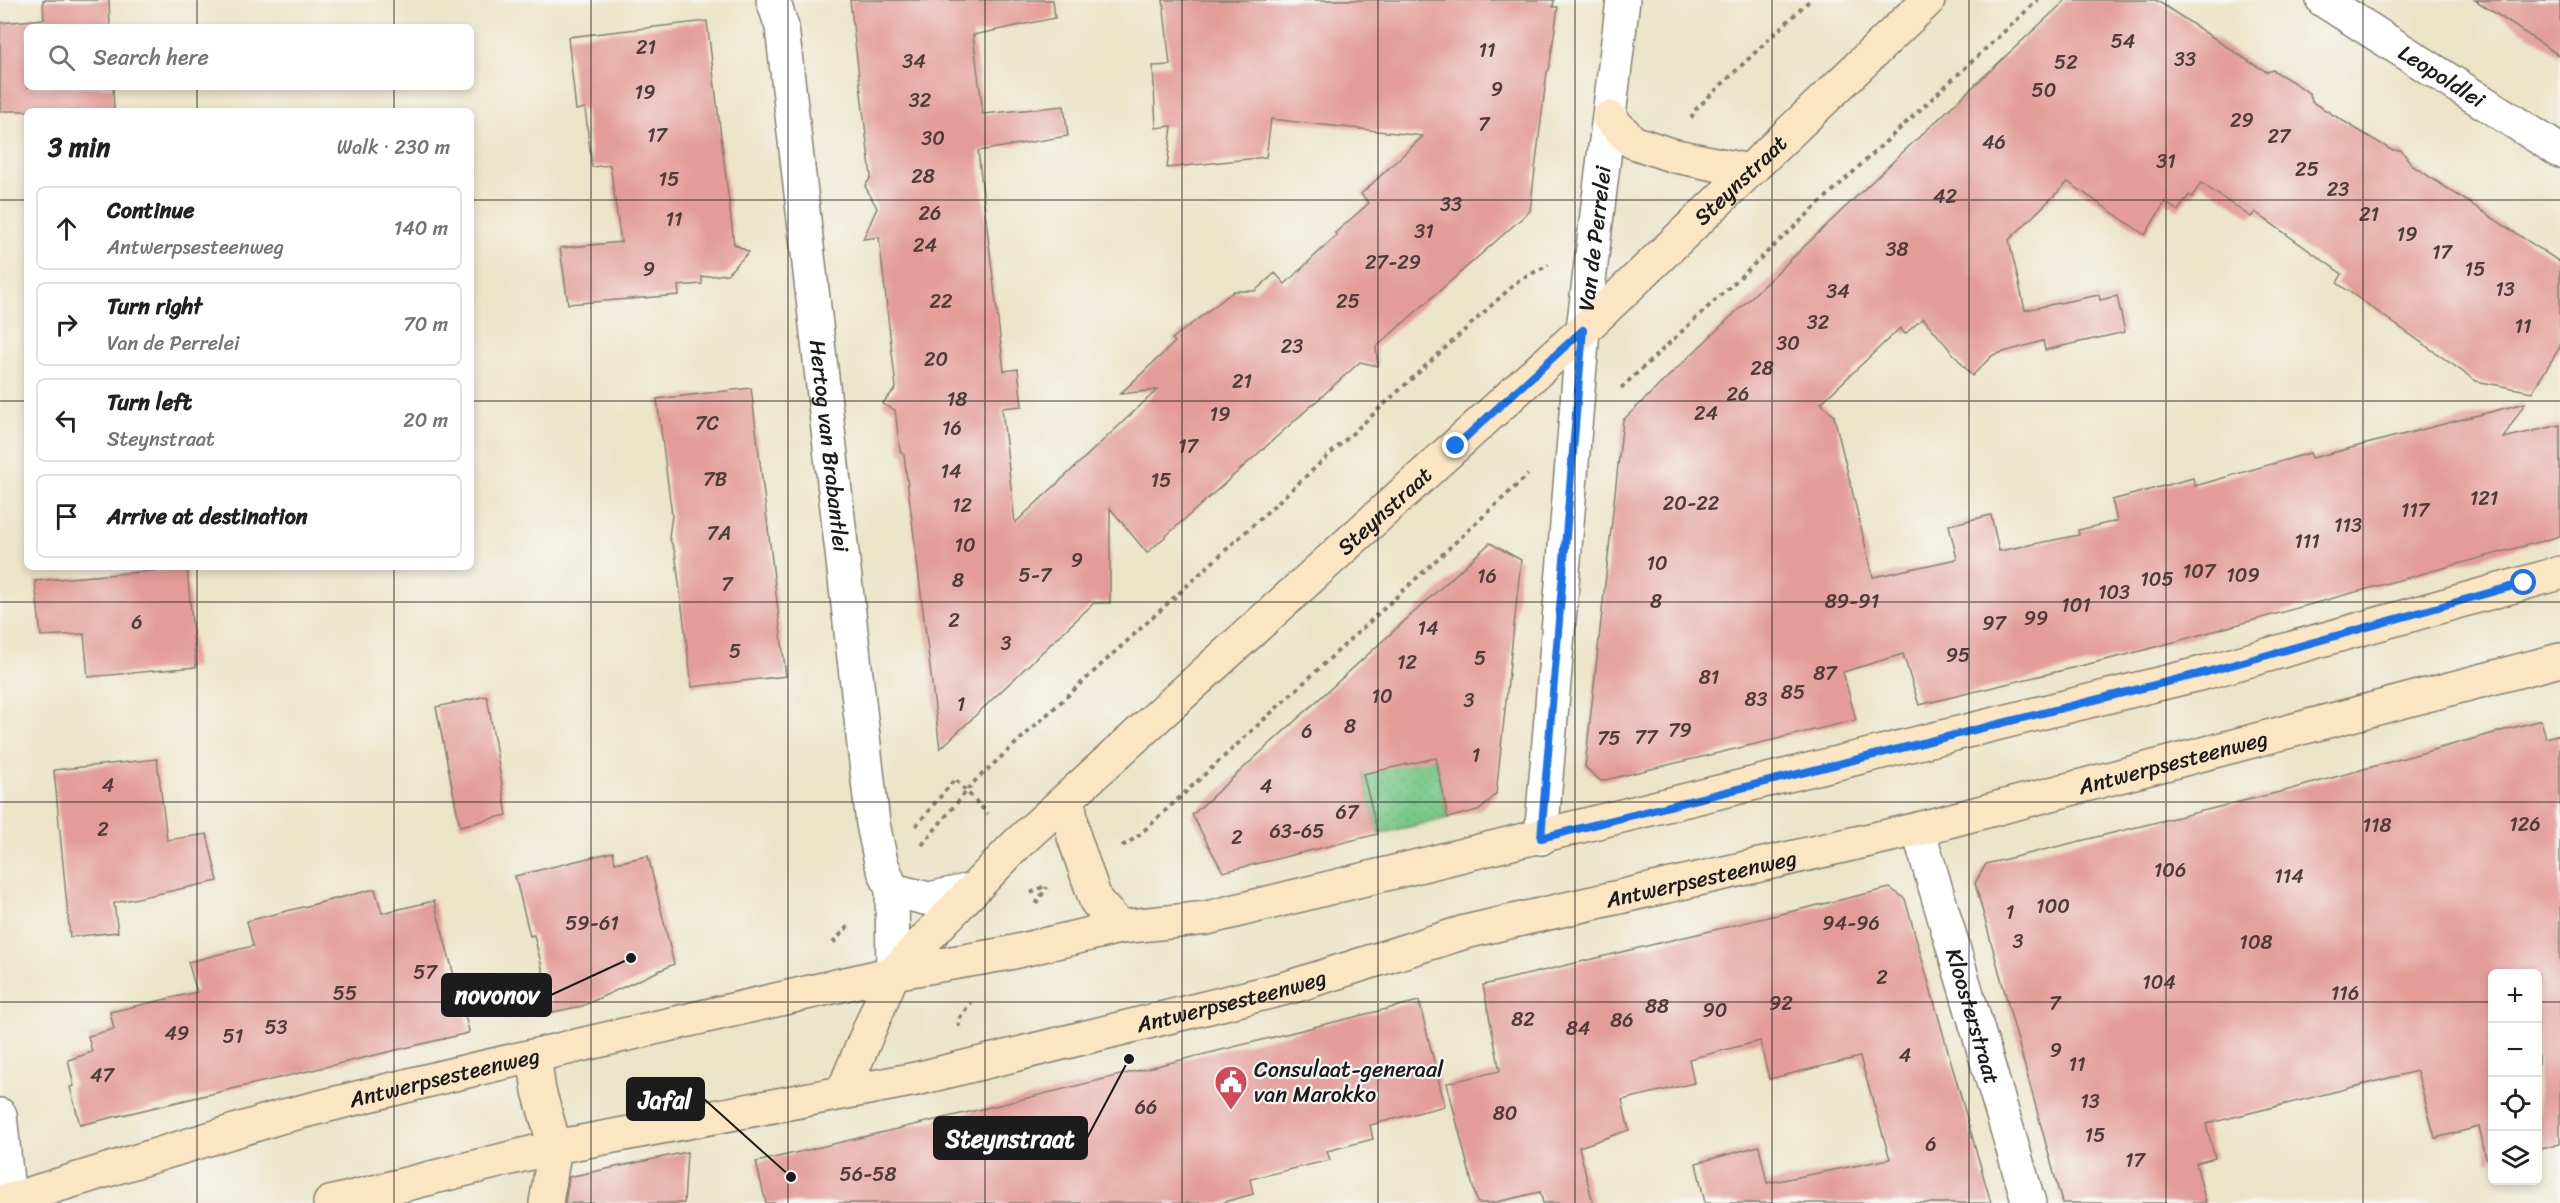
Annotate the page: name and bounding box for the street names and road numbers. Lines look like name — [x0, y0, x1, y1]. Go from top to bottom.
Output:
street label: Leopoldlei — [2390, 34, 2494, 119]
street label: Steynstraat — [1684, 125, 1797, 235]
street label: Van de Perrelei — [1566, 163, 1623, 313]
street label: Hertog van Brabantlei — [798, 338, 861, 555]
street label: Steynstraat — [1327, 456, 1442, 565]
street label: Antwerpsesteenweg — [2073, 719, 2272, 806]
street label: Antwerpsesteenweg — [1601, 838, 1801, 920]
street label: Kloosterstraat — [1934, 943, 2012, 1089]
street label: Antwerpsesteenweg — [1131, 958, 1331, 1044]
street label: Antwerpsesteenweg — [344, 1036, 543, 1119]

